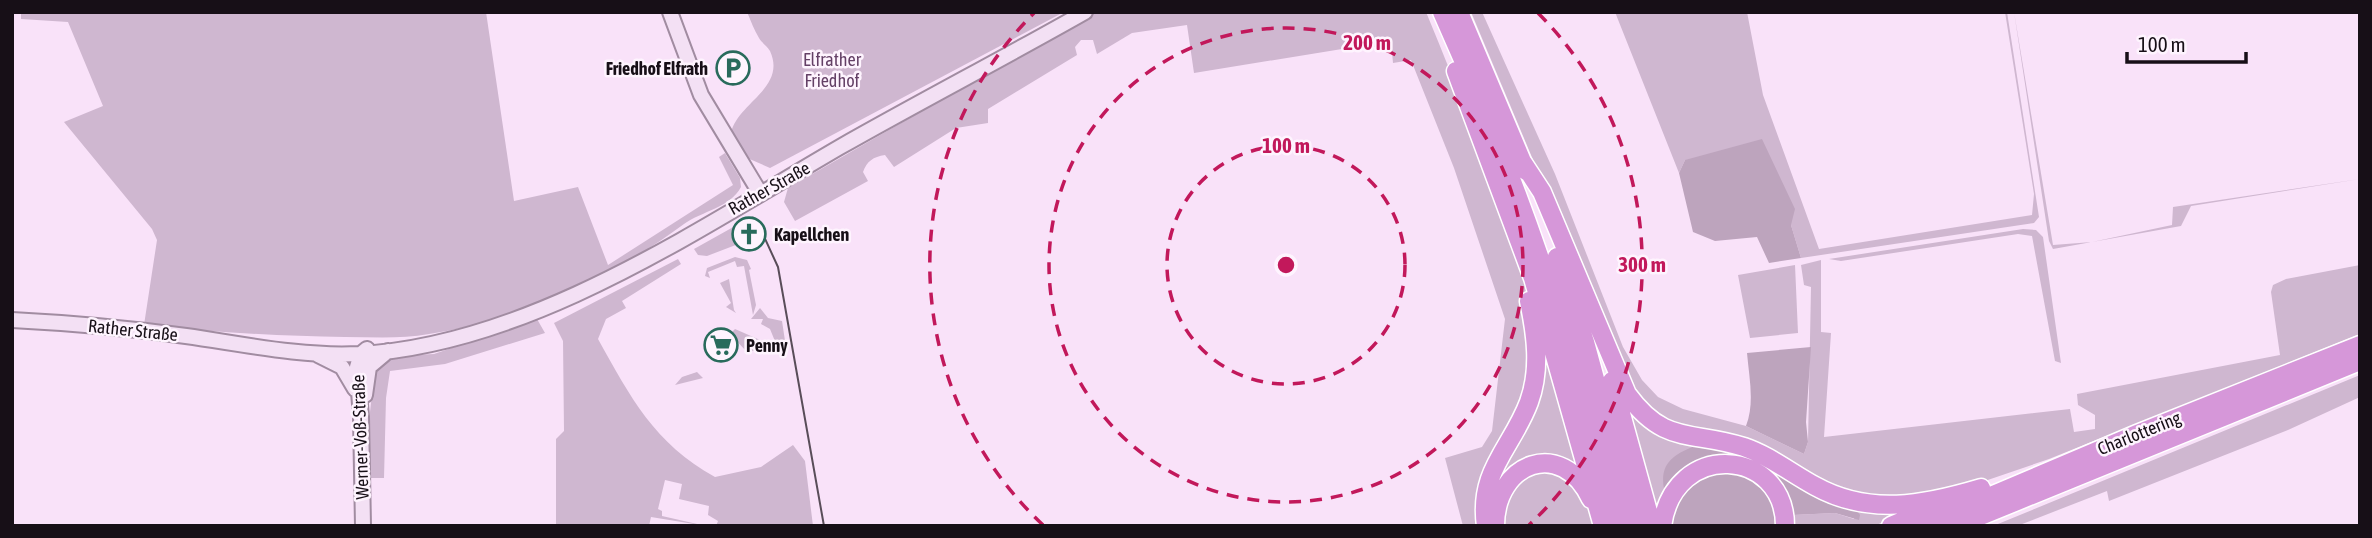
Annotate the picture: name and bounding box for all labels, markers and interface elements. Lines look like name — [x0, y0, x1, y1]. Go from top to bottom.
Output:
scale bar — [2127, 21, 2246, 65]
text: 200 m — [1343, 30, 1391, 54]
text: 100 m — [2138, 32, 2186, 56]
parking icon: Friedhof Elfrath — [714, 49, 752, 87]
park label: Elfrather Friedhof — [803, 49, 862, 91]
place label: Friedhof Elfrath — [606, 58, 708, 79]
text: 100 m — [1262, 133, 1310, 157]
street label: Rather Straße — [725, 157, 813, 219]
church icon: Kapellchen — [730, 215, 768, 253]
place label: Kapellchen — [774, 224, 849, 245]
text: 300 m — [1618, 252, 1666, 276]
centre of rings — [1274, 253, 1298, 277]
street label: Rather Straße — [87, 315, 179, 345]
supermarket icon: Penny — [702, 326, 740, 364]
place label: Penny — [746, 335, 788, 356]
street label: Werner-Voß-Straße — [347, 374, 373, 500]
street label: Charlottering — [2094, 407, 2184, 459]

